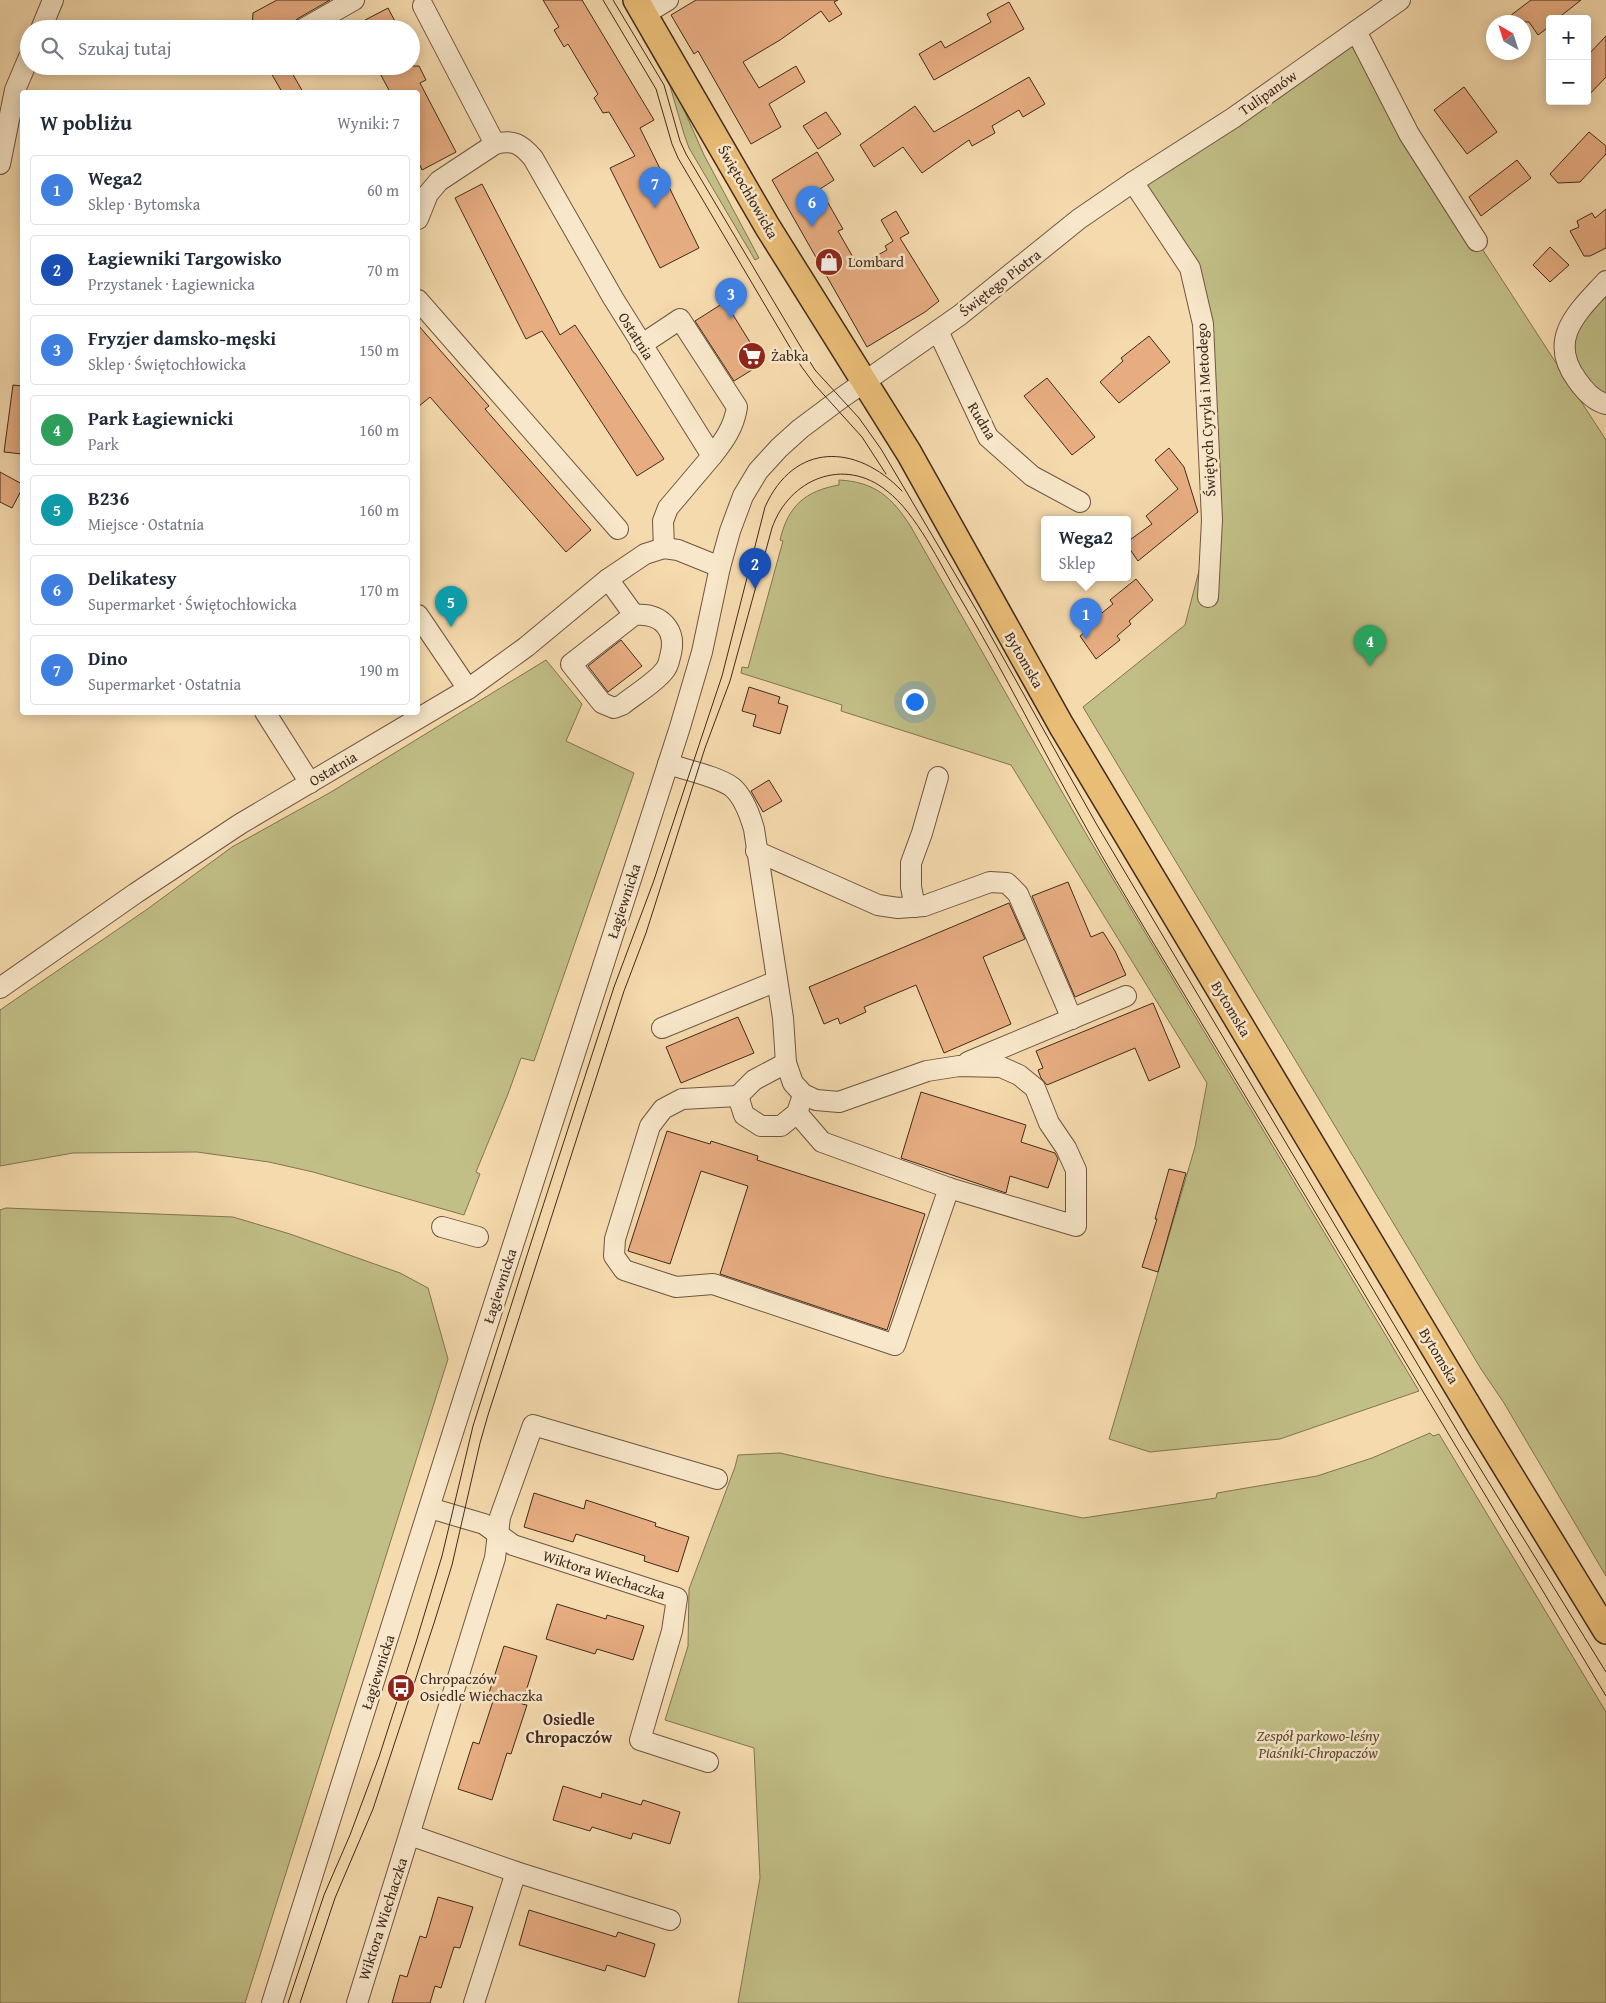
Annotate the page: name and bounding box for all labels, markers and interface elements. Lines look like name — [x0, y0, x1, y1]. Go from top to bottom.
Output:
north arrow — [1486, 15, 1531, 60]
map controls — [1546, 15, 1591, 105]
button: + — [1546, 15, 1591, 60]
search box — [20, 20, 420, 75]
icon: search — [38, 34, 66, 62]
text: Szukaj tutaj — [78, 34, 172, 62]
button: − — [1546, 60, 1591, 105]
street label: Tulipanów — [1234, 65, 1301, 120]
text: W pobliżu — [40, 107, 132, 138]
text: Wyniki: 7 — [337, 111, 400, 135]
street label: Świętochłowicka — [713, 141, 784, 242]
text: Wega2 — [88, 164, 142, 192]
pin: 7 — [639, 167, 671, 208]
text: 1 — [53, 178, 61, 202]
text: 60 m — [367, 178, 399, 202]
pin: 6 — [796, 186, 828, 227]
text: Sklep · Bytomska — [88, 192, 200, 216]
text: Łagiewniki Targowisko — [88, 244, 282, 272]
street label: Świętego Piotra — [954, 244, 1045, 321]
shop icon: Lombard — [814, 247, 844, 277]
place label: Lombard — [848, 251, 904, 272]
text: 2 — [53, 258, 61, 282]
text: 70 m — [367, 258, 399, 282]
text: Przystanek · Łagiewnicka — [88, 272, 255, 296]
pin: 3 — [715, 278, 747, 319]
street label: Ostatnia — [614, 308, 659, 364]
street label: Świętych Cyryla i Metodego — [1190, 322, 1221, 497]
text: Fryzjer damsko-męski — [88, 324, 276, 352]
text: 3 — [53, 338, 61, 362]
text: 150 m — [359, 338, 399, 362]
supermarket icon: Żabka — [737, 341, 767, 371]
place label: Żabka — [771, 345, 809, 366]
text: Sklep · Świętochłowicka — [88, 352, 246, 376]
street label: Rudna — [963, 398, 1002, 443]
text: Park Łagiewnicki — [88, 404, 233, 432]
text: 4 — [53, 418, 61, 442]
text: 160 m — [359, 418, 399, 442]
text: Park — [88, 432, 119, 456]
text: B236 — [88, 484, 129, 512]
text: 5 — [53, 498, 61, 522]
text: 160 m — [359, 498, 399, 522]
text: Miejsce · Ostatnia — [88, 512, 204, 536]
popup — [1041, 516, 1131, 581]
text: Wega2 — [1059, 523, 1113, 551]
pin: 2 — [739, 548, 771, 589]
text: Sklep — [1059, 551, 1095, 575]
text: Delikatesy — [88, 564, 176, 592]
text: 6 — [53, 578, 61, 602]
text: 170 m — [359, 578, 399, 602]
pin: 5 — [435, 586, 467, 627]
text: Supermarket · Świętochłowicka — [88, 592, 297, 616]
pin: 1 — [1070, 598, 1102, 639]
pin: 4 — [1354, 625, 1386, 666]
street label: Bytomska — [1000, 628, 1049, 692]
text: Dino — [88, 644, 128, 672]
text: 7 — [53, 658, 61, 682]
text: 190 m — [359, 658, 399, 682]
text: Supermarket · Ostatnia — [88, 672, 241, 696]
your location — [902, 689, 928, 715]
street label: Ostatnia — [305, 746, 361, 791]
street label: Łagiewnicka — [602, 861, 645, 941]
street label: Bytomska — [1207, 977, 1256, 1041]
street label: Łagiewnicka — [478, 1246, 521, 1326]
street label: Bytomska — [1415, 1324, 1464, 1388]
street label: Wiktora Wiechaczka — [540, 1545, 668, 1604]
street label: Łagiewnicka — [356, 1632, 399, 1712]
place label: Chropaczów Osiedle Wiechaczka — [420, 1668, 543, 1706]
bus stop icon: Chropaczów Osiedle Wiechaczka — [386, 1673, 416, 1703]
district label: Osiedle Chropaczów — [526, 1707, 613, 1749]
park label: Zespół parkowo-leśny Piaśniki-Chropaczów — [1257, 1725, 1379, 1763]
street label: Wiktora Wiechaczka — [353, 1855, 412, 1983]

